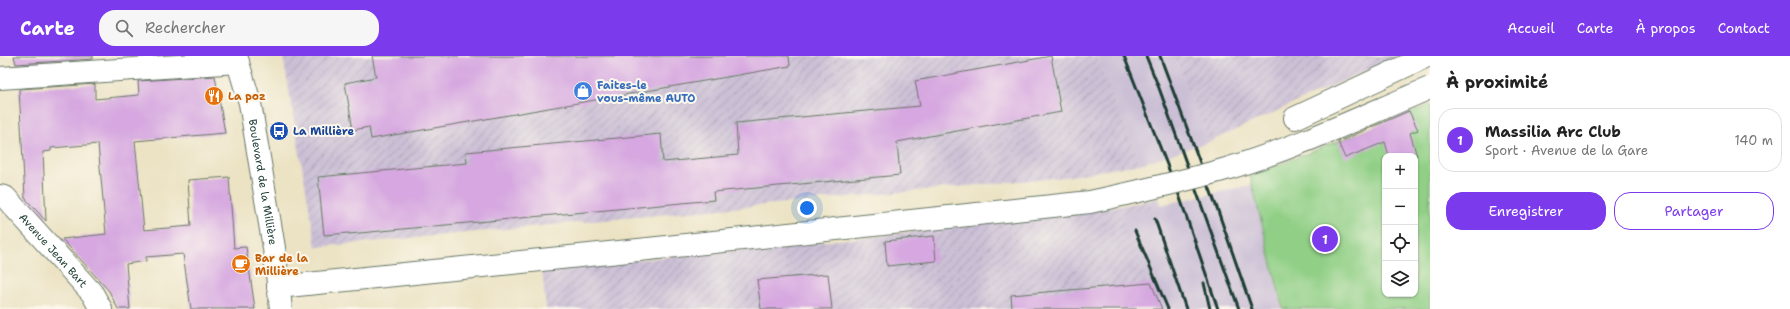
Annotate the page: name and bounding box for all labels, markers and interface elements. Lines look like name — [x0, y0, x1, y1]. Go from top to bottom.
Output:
search box — [99, 10, 379, 46]
text: Carte — [20, 16, 75, 41]
icon: search — [113, 17, 135, 39]
text: Rechercher — [145, 18, 226, 38]
text: Accueil — [1507, 19, 1555, 37]
text: Carte — [1577, 19, 1613, 37]
text: À propos — [1635, 19, 1696, 37]
text: Contact — [1718, 19, 1770, 37]
text: À proximité — [1446, 71, 1548, 93]
place label: Faites-le vous-même AUTO — [597, 78, 695, 106]
shop icon: Faites-le vous-même AUTO — [572, 80, 594, 102]
restaurant icon: La poz — [203, 85, 225, 107]
place label: La poz — [228, 89, 266, 104]
street label: Boulevard de la Millière — [245, 118, 281, 246]
bus stop icon: La Millière — [268, 120, 290, 142]
text: Massilia Arc Club — [1485, 122, 1621, 142]
place label: La Millière — [293, 124, 354, 139]
text: 1 — [1457, 132, 1463, 149]
text: 140 m — [1734, 132, 1773, 149]
text: Sport · Avenue de la Gare — [1485, 142, 1648, 159]
map controls — [1382, 153, 1418, 297]
button: + — [1382, 153, 1418, 189]
button: − — [1382, 189, 1418, 225]
button: Enregistrer — [1446, 192, 1606, 230]
button: Partager — [1614, 192, 1774, 230]
your location — [797, 198, 817, 218]
street label: Avenue Jean Bart — [16, 210, 91, 291]
pin: 1 — [1312, 224, 1338, 254]
button: locate — [1382, 225, 1418, 261]
place label: Bar de la Millière — [255, 251, 308, 279]
cafe icon: Bar de la Millière — [230, 253, 252, 275]
button: layers — [1382, 261, 1418, 297]

